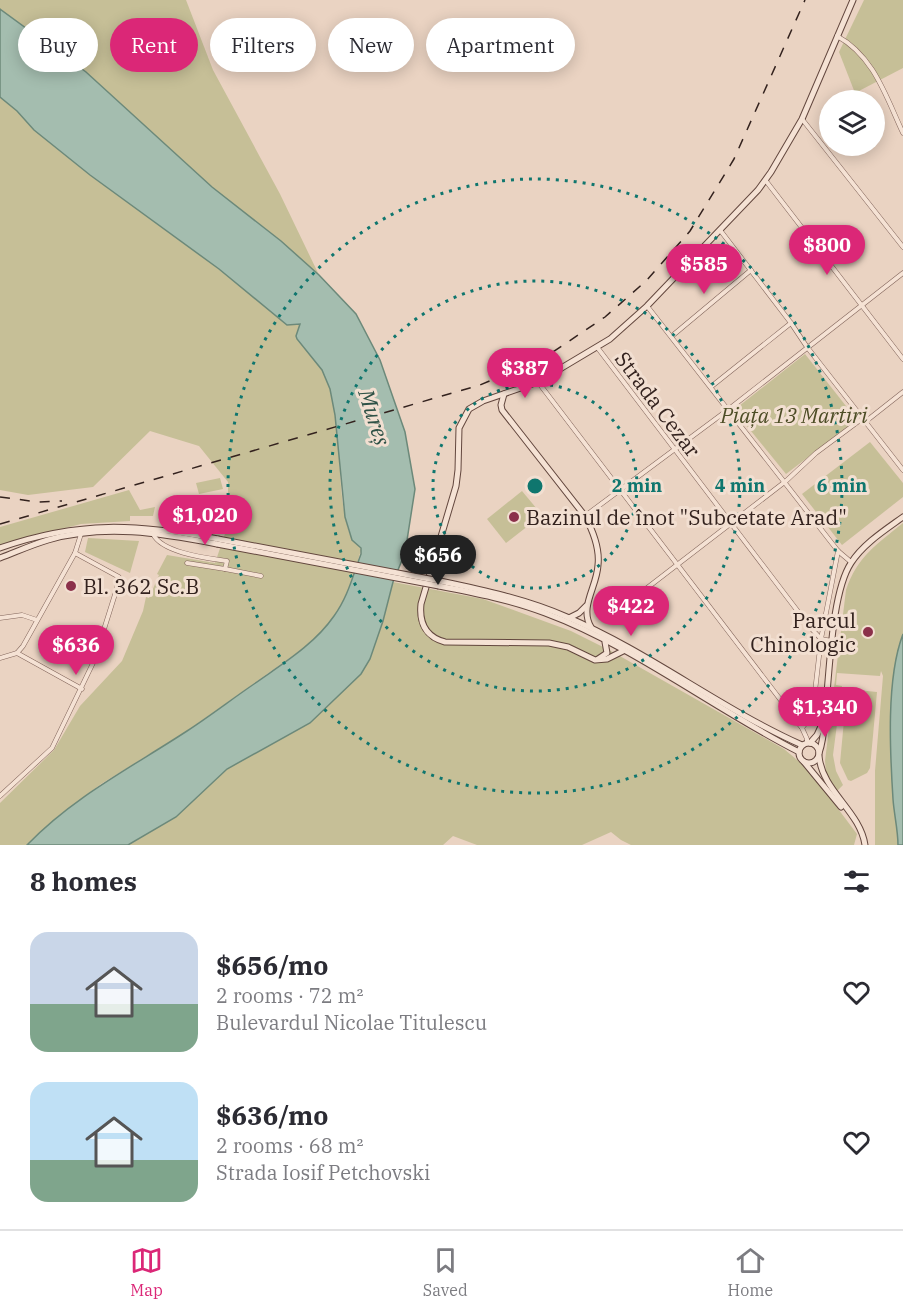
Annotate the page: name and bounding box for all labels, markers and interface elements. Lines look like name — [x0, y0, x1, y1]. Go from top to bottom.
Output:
chip: Buy — [18, 18, 98, 72]
chip: Rent — [110, 18, 198, 72]
chip: Filters — [210, 18, 316, 72]
chip: New — [328, 18, 414, 72]
chip: Apartment — [426, 18, 575, 72]
map controls — [819, 90, 885, 156]
button: layers — [819, 90, 885, 156]
pin: $800 — [791, 225, 863, 276]
text: $800 — [803, 231, 851, 258]
pin: $585 — [668, 244, 740, 295]
text: $585 — [680, 250, 728, 277]
street label: Strada Cezar — [609, 345, 707, 463]
pin: $387 — [489, 348, 561, 399]
text: $387 — [501, 354, 549, 381]
water label: Mureș — [352, 384, 398, 450]
park label: Piața 13 Martiri — [719, 401, 868, 429]
text: 2 min — [612, 474, 662, 497]
text: 4 min — [715, 474, 765, 497]
text: 6 min — [817, 474, 867, 497]
centre of rings — [525, 476, 545, 496]
pin: $1,020 — [156, 495, 254, 546]
text: $1,020 — [172, 501, 238, 528]
place label: Bazinul de înot "Subcetate Arad" — [526, 503, 847, 531]
marker: Bazinul de înot "Subcetate Arad" — [507, 510, 521, 524]
pin: $656 — [402, 535, 474, 586]
text: $656 — [414, 541, 462, 568]
place label: Bl. 362 Sc.B — [83, 572, 199, 600]
marker: Bl. 362 Sc.B — [64, 579, 78, 593]
pin: $422 — [595, 586, 667, 637]
text: $422 — [607, 592, 655, 619]
place label: Parcul Chinologic — [750, 606, 856, 658]
pin: $636 — [40, 625, 112, 676]
marker: Parcul Chinologic — [861, 625, 875, 639]
text: $636 — [52, 631, 100, 658]
pin: $1,340 — [776, 687, 874, 738]
text: $1,340 — [792, 693, 858, 720]
text: 8 homes — [30, 864, 137, 898]
icon: filters — [840, 865, 873, 898]
text: $656/mo — [216, 948, 328, 982]
icon: home — [78, 956, 150, 1028]
icon: heart — [840, 976, 873, 1009]
text: 2 rooms · 72 m² — [216, 982, 363, 1009]
text: Bulevardul Nicolae Titulescu — [216, 1009, 487, 1036]
text: $636/mo — [216, 1098, 328, 1132]
icon: home — [78, 1106, 150, 1178]
icon: heart — [840, 1126, 873, 1159]
text: 2 rooms · 68 m² — [216, 1132, 363, 1159]
text: Strada Iosif Petchovski — [216, 1159, 430, 1186]
tab: Map — [130, 1244, 163, 1300]
tab: Saved — [423, 1244, 468, 1300]
tab: Home — [728, 1244, 773, 1300]

